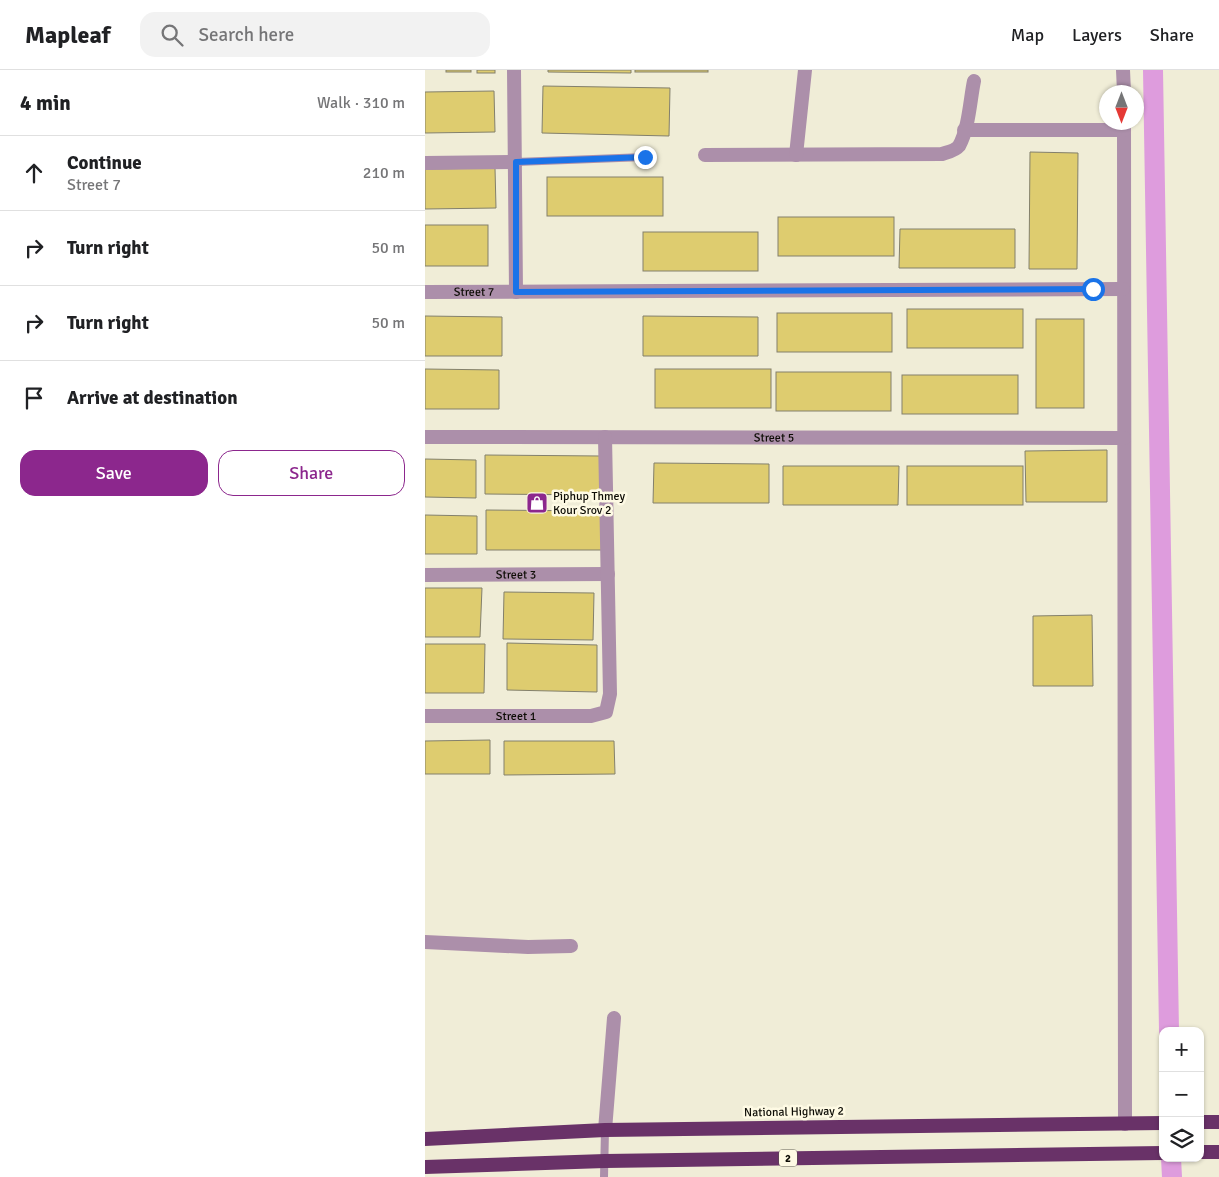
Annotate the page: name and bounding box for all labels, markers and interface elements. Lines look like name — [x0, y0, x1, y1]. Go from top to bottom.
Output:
search box — [140, 12, 490, 57]
text: Mapleaf — [25, 20, 110, 50]
icon: search — [158, 21, 186, 49]
text: Search here — [198, 23, 294, 47]
text: Map — [1011, 24, 1044, 46]
text: Layers — [1072, 24, 1122, 46]
text: Share — [1150, 24, 1194, 46]
north arrow — [1099, 85, 1144, 130]
text: 4 min — [20, 90, 71, 116]
text: Walk · 310 m — [317, 93, 405, 113]
route end — [634, 146, 657, 169]
text: Continue — [67, 151, 142, 175]
icon: ahead — [20, 159, 48, 187]
text: 210 m — [363, 163, 405, 183]
text: Street 7 — [67, 175, 121, 195]
icon: right — [20, 234, 48, 262]
text: Turn right — [67, 236, 149, 260]
text: 50 m — [371, 238, 405, 258]
route start — [1082, 278, 1105, 301]
street label: Street 7 — [454, 284, 494, 299]
icon: right — [20, 309, 48, 337]
text: Turn right — [67, 311, 149, 335]
text: 50 m — [371, 313, 405, 333]
icon: arrive — [20, 384, 48, 412]
text: Arrive at destination — [67, 386, 238, 410]
street label: Street 5 — [754, 430, 794, 445]
button: Save — [20, 450, 208, 496]
button: Share — [218, 450, 405, 496]
place label: Piphup Thmey Kour Srov 2 — [553, 489, 625, 518]
shop icon: Piphup Thmey Kour Srov 2 — [525, 491, 549, 515]
street label: Street 3 — [496, 567, 536, 582]
street label: Street 1 — [496, 709, 536, 724]
map controls — [1159, 1027, 1204, 1162]
button: + — [1159, 1027, 1204, 1072]
button: − — [1159, 1072, 1204, 1117]
street label: National Highway 2 — [744, 1104, 844, 1120]
button: layers — [1159, 1117, 1204, 1162]
road number: 2 — [779, 1150, 797, 1166]

